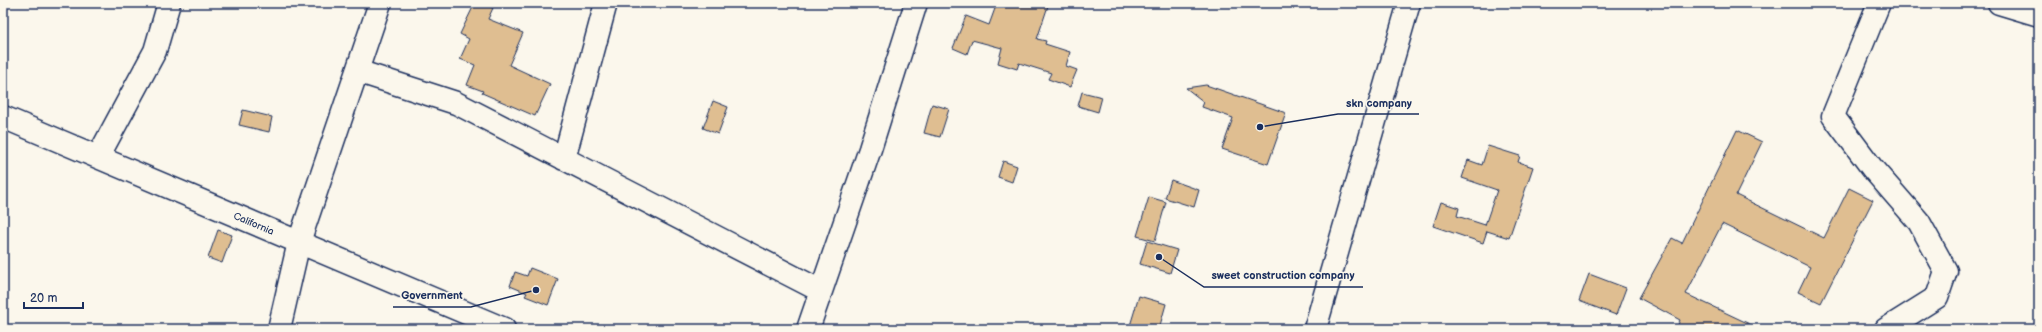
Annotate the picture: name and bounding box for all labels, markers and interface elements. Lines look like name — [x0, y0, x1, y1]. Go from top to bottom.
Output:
callout: skn company — [1338, 91, 1419, 114]
text: skn company — [1346, 97, 1412, 110]
street label: California — [231, 210, 276, 238]
callout: sweet construction company — [1204, 264, 1363, 287]
text: sweet construction company — [1211, 269, 1355, 282]
scale bar — [24, 284, 83, 310]
callout: Government — [393, 284, 471, 307]
text: Government — [401, 289, 463, 302]
text: 20 m — [30, 291, 57, 306]

